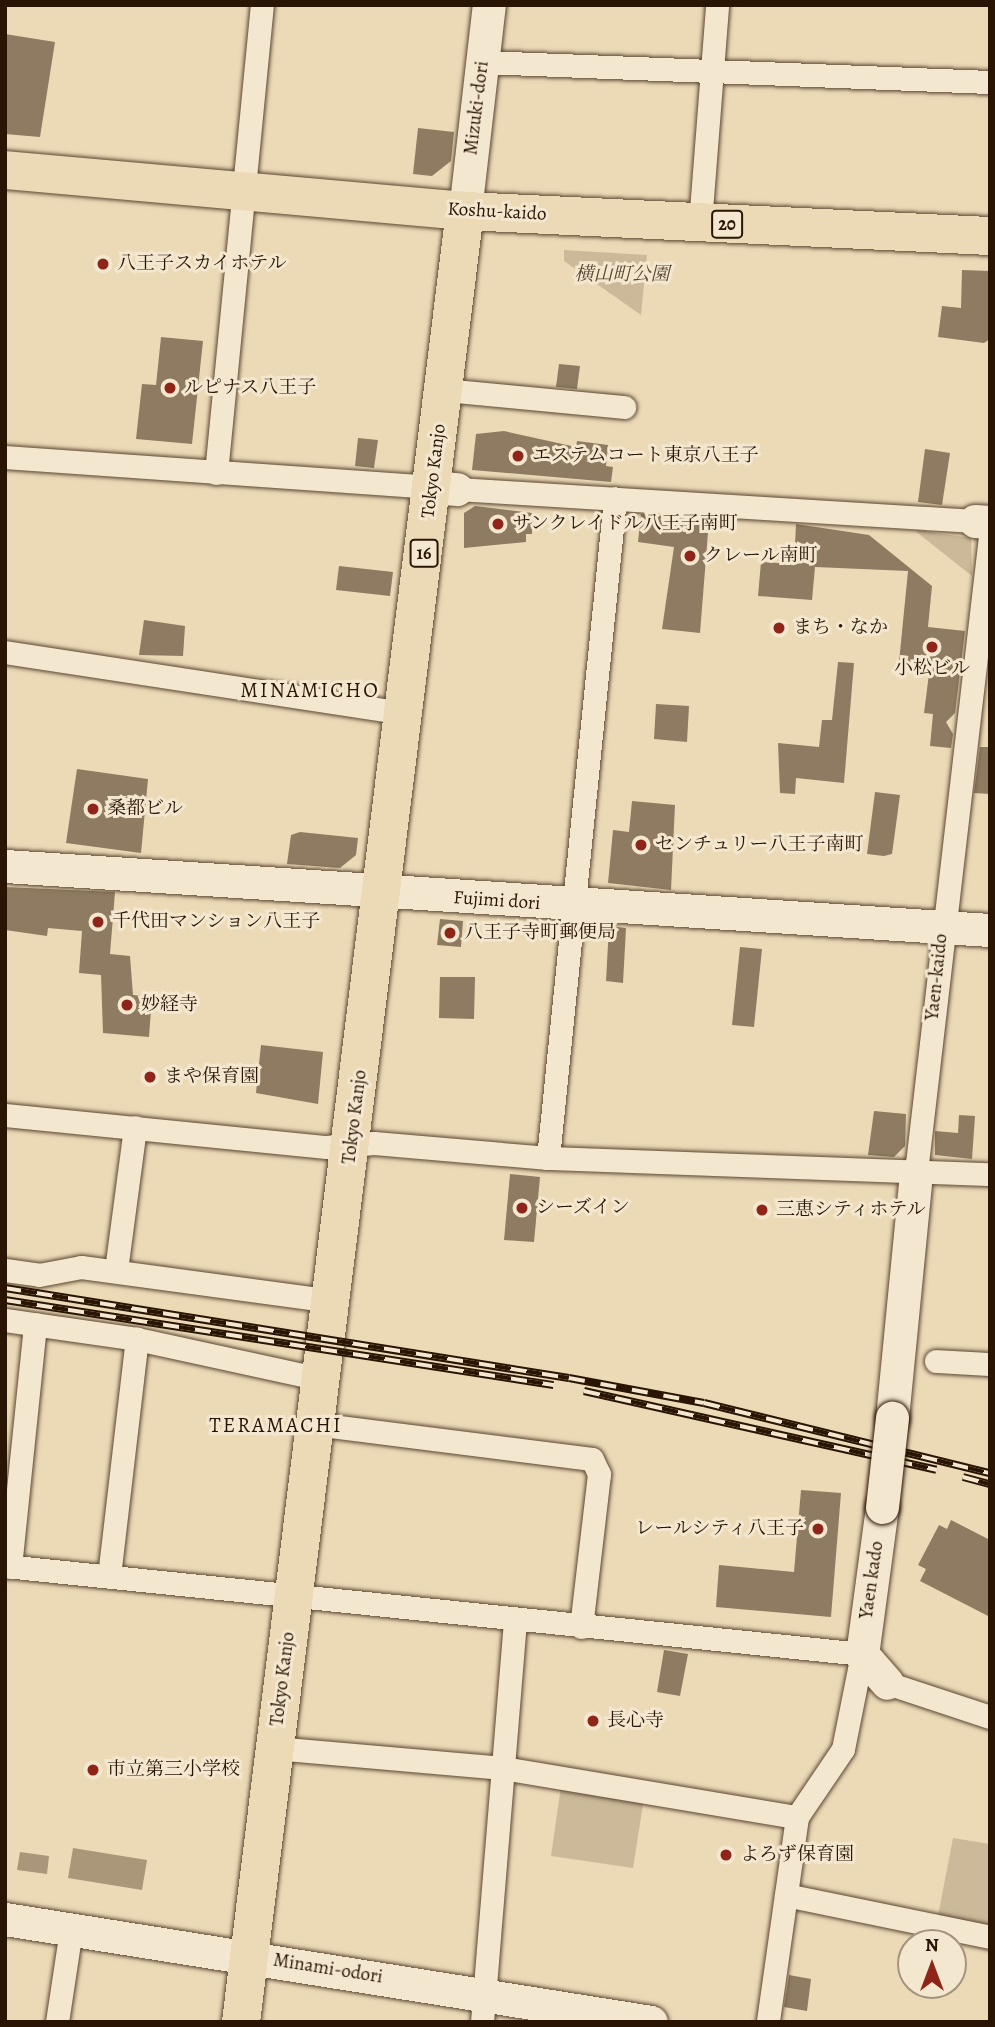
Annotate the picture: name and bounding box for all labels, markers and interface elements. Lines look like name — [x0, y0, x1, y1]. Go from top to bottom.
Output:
street label: Mizuki-dori — [460, 60, 494, 156]
street label: Koshu-kaido — [447, 198, 547, 226]
road number: 20 — [710, 210, 744, 238]
place label: 八王子スカイホテル — [117, 253, 288, 275]
marker: 八王子スカイホテル — [95, 256, 111, 272]
park label: 横山町公園 — [575, 264, 669, 286]
place label: ルピナス八王子 — [184, 377, 317, 399]
marker: ルピナス八王子 — [162, 380, 178, 396]
street label: Tokyo Kanjo — [417, 423, 451, 519]
place label: エステムコート東京八王子 — [532, 445, 760, 467]
marker: エステムコート東京八王子 — [510, 448, 526, 464]
place label: サンクレイドル八王子南町 — [512, 513, 740, 535]
marker: サンクレイドル八王子南町 — [490, 516, 506, 532]
road number: 16 — [408, 538, 440, 568]
place label: クレール南町 — [704, 545, 818, 567]
marker: クレール南町 — [682, 548, 698, 564]
place label: まち・なか — [793, 617, 888, 639]
marker: まち・なか — [771, 620, 787, 636]
marker: 小松ビル — [924, 639, 940, 655]
place label: 小松ビル — [894, 658, 970, 680]
district label: MINAMICHO — [241, 677, 379, 703]
place label: 桑都ビル — [107, 798, 183, 820]
marker: 桑都ビル — [85, 801, 101, 817]
place label: センチュリー八王子南町 — [655, 834, 864, 856]
marker: センチュリー八王子南町 — [633, 837, 649, 853]
street label: Fujimi dori — [453, 887, 541, 915]
place label: 千代田マンション八王子 — [112, 911, 321, 933]
marker: 千代田マンション八王子 — [90, 914, 106, 930]
place label: 八王子寺町郵便局 — [464, 922, 616, 944]
marker: 八王子寺町郵便局 — [442, 925, 458, 941]
street label: Yaen-kaido — [921, 933, 953, 1021]
place label: 妙経寺 — [141, 994, 198, 1016]
marker: 妙経寺 — [119, 997, 135, 1013]
place label: まや保育園 — [164, 1066, 259, 1088]
marker: まや保育園 — [142, 1069, 158, 1085]
street label: Tokyo Kanjo — [338, 1069, 372, 1165]
place label: シーズイン — [536, 1197, 631, 1219]
place label: 三恵シティホテル — [776, 1199, 928, 1221]
marker: シーズイン — [514, 1200, 530, 1216]
marker: 三恵シティホテル — [754, 1202, 770, 1218]
district label: TERAMACHI — [210, 1412, 342, 1438]
place label: レールシティ八王子 — [633, 1518, 804, 1540]
marker: レールシティ八王子 — [810, 1521, 826, 1537]
street label: Yaen kado — [855, 1540, 889, 1620]
street label: Tokyo Kanjo — [266, 1631, 300, 1727]
place label: 長心寺 — [607, 1710, 664, 1732]
marker: 長心寺 — [585, 1713, 601, 1729]
place label: 市立第三小学校 — [107, 1759, 240, 1781]
marker: 市立第三小学校 — [85, 1762, 101, 1778]
place label: よろず保育園 — [740, 1844, 854, 1866]
marker: よろず保育園 — [718, 1847, 734, 1863]
north arrow — [897, 1929, 967, 1999]
text: N — [925, 1932, 939, 1958]
street label: Minami-odori — [272, 1949, 384, 1989]

